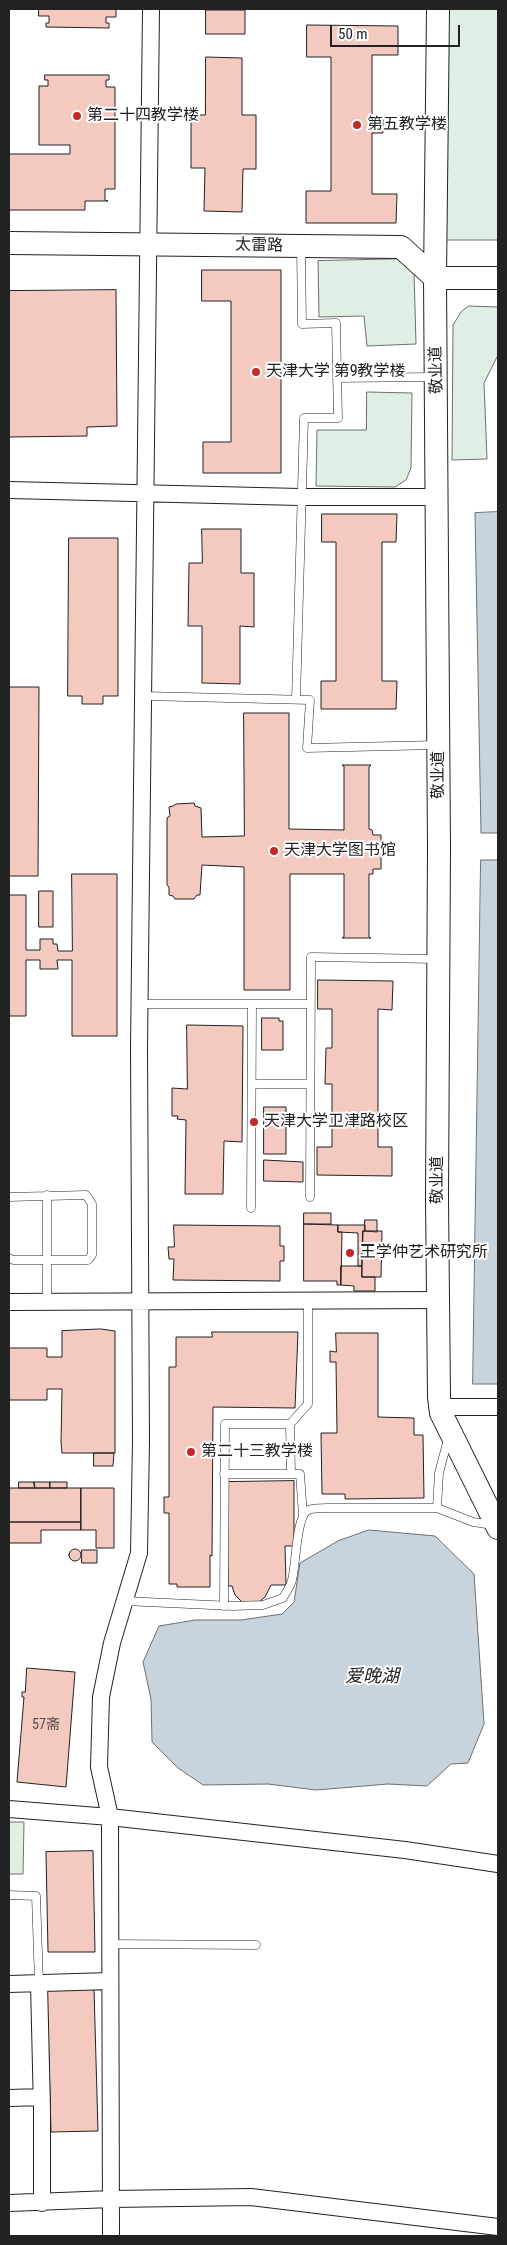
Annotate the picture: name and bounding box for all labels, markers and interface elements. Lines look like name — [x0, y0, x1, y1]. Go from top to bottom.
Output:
scale bar — [332, 15, 462, 47]
text: 50 m — [338, 25, 368, 43]
place label: 第二十四教学楼 — [87, 106, 199, 126]
marker: 第二十四教学楼 — [71, 110, 83, 122]
place label: 第五教学楼 — [367, 115, 447, 135]
marker: 第五教学楼 — [351, 119, 363, 131]
street label: 太雷路 — [235, 236, 283, 256]
street label: 敬业道 — [427, 346, 447, 394]
place label: 天津大学 第9教学楼 — [266, 362, 406, 382]
marker: 天津大学 第9教学楼 — [250, 366, 262, 378]
street label: 敬业道 — [429, 751, 449, 799]
place label: 天津大学图书馆 — [284, 841, 396, 861]
marker: 天津大学图书馆 — [268, 845, 280, 857]
place label: 天津大学卫津路校区 — [264, 1112, 408, 1132]
marker: 天津大学卫津路校区 — [248, 1116, 260, 1128]
street label: 敬业道 — [428, 1156, 448, 1204]
place label: 王学仲艺术研究所 — [360, 1243, 488, 1263]
marker: 王学仲艺术研究所 — [344, 1247, 356, 1259]
place label: 第二十三教学楼 — [201, 1442, 313, 1462]
marker: 第二十三教学楼 — [185, 1446, 197, 1458]
water label: 爱晚湖 — [345, 1666, 399, 1688]
house number: 57斋 — [32, 1717, 60, 1733]

